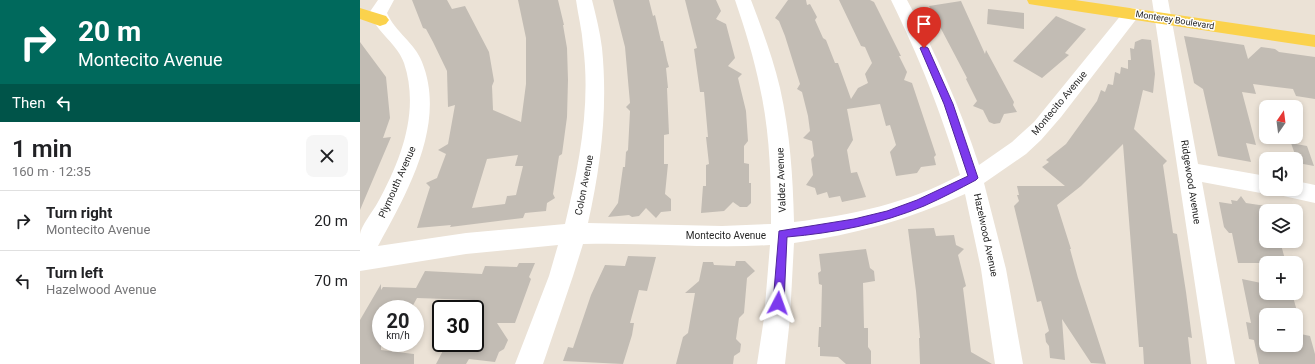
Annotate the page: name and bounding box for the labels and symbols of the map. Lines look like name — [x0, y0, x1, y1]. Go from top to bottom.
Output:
pin — [907, 7.0, 941, 48]
street label: Monterey Boulevard — [1135, 9, 1215, 31]
street label: Montecito Avenue — [1029, 69, 1089, 137]
north arrow — [1259, 100, 1303, 144]
street label: Ridgewood Avenue — [1179, 139, 1203, 225]
street label: Plymouth Avenue — [376, 144, 418, 220]
street label: Valdez Avenue — [774, 147, 788, 213]
street label: Colon Avenue — [573, 154, 595, 216]
street label: Hazelwood Avenue — [972, 192, 1000, 278]
street label: Montecito Avenue — [686, 230, 766, 241]
position arrow — [757, 282, 799, 324]
speed limit sign: 30 — [432, 300, 484, 352]

